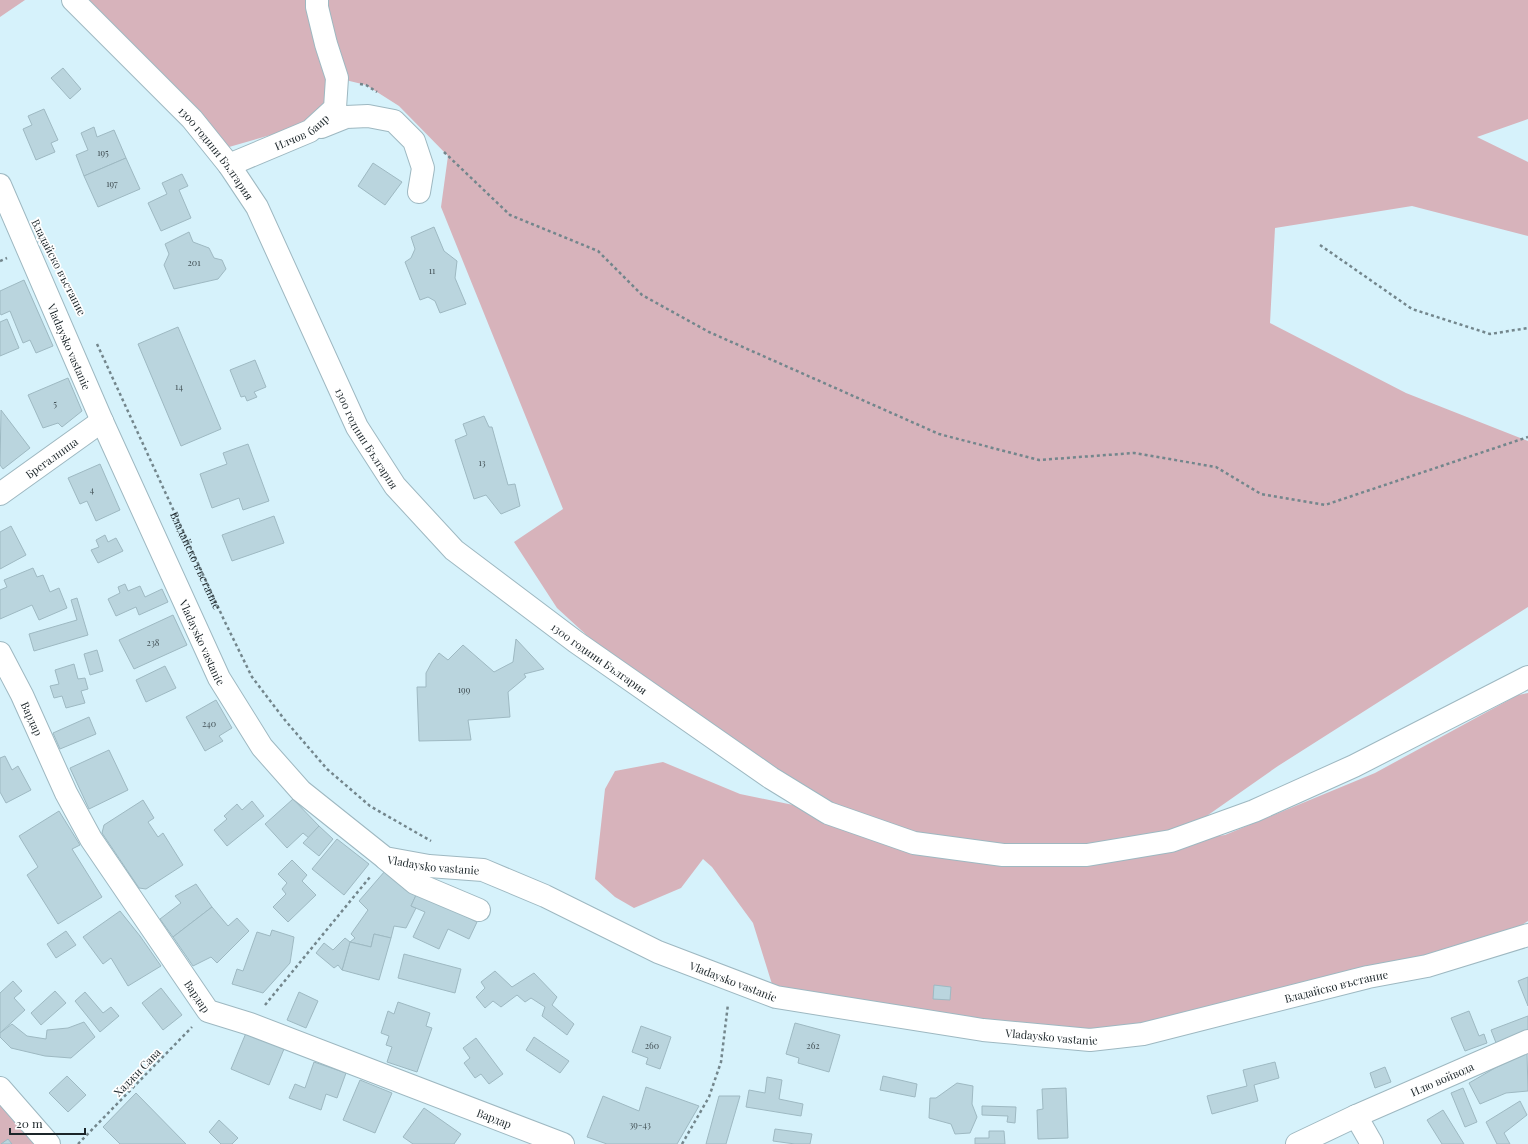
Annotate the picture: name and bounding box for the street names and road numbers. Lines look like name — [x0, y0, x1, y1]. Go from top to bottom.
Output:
street label: 1300 години България — [176, 103, 257, 202]
street label: Илчов баир — [272, 110, 332, 153]
street label: Владайско въстание — [28, 216, 90, 318]
street label: Vladaysko vastanie — [44, 300, 95, 392]
street label: 1300 години България — [333, 385, 402, 491]
street label: Брегалница — [22, 433, 81, 481]
street label: Владайско въстание — [167, 509, 226, 612]
street label: Vladaysko vastanie — [176, 596, 229, 688]
street label: 1300 години България — [549, 619, 651, 697]
street label: Вардар — [18, 699, 47, 738]
street label: Vladaysko vastanie — [385, 851, 480, 877]
street label: Vladaysko vastanie — [687, 957, 780, 1004]
street label: Владайско въстание — [1283, 966, 1390, 1005]
street label: Вардар — [181, 977, 214, 1015]
street label: Vladaysko vastanie — [1004, 1025, 1099, 1048]
street label: Хаджи Сава — [110, 1044, 164, 1099]
street label: Илю войвода — [1408, 1058, 1476, 1099]
street label: Вардар — [475, 1104, 514, 1131]

